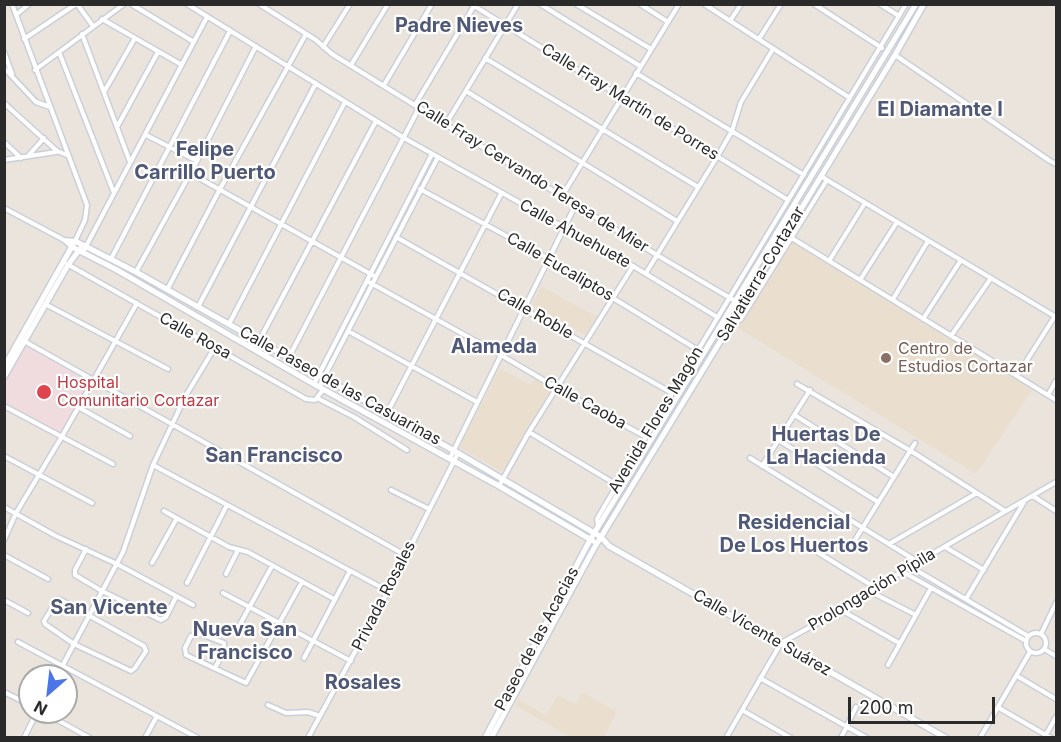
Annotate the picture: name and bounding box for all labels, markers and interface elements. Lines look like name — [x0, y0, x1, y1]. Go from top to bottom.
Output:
district label: Padre Nieves — [395, 14, 523, 38]
street label: Calle Fray Martín de Porres — [538, 39, 722, 165]
street label: Calle Fray Cervando Teresa de Mier — [412, 97, 652, 257]
district label: El Diamante I — [877, 98, 1003, 122]
district label: Felipe Carrillo Puerto — [134, 138, 276, 185]
street label: Calle Ahuehuete — [516, 195, 634, 273]
street label: Salvatierra-Cortazar — [713, 203, 809, 345]
street label: Calle Eucaliptos — [503, 229, 617, 305]
street label: Calle Roble — [493, 284, 577, 344]
street label: Calle Rosa — [156, 308, 234, 364]
street label: Calle Paseo de las Casuarinas — [236, 322, 444, 450]
district label: Alameda — [451, 335, 537, 359]
place label: Centro de Estudios Cortazar — [898, 339, 1033, 377]
street label: Avenida Flores Magón — [605, 343, 707, 497]
marker: Centro de Estudios Cortazar — [879, 351, 893, 365]
street label: Calle Caoba — [540, 372, 630, 434]
place label: Hospital Comunitario Cortazar — [57, 373, 219, 411]
marker: Hospital Comunitario Cortazar — [35, 383, 53, 401]
district label: Huertas De La Hacienda — [766, 423, 886, 470]
district label: San Francisco — [205, 444, 343, 468]
district label: Residencial De Los Huertos — [719, 511, 869, 558]
street label: Privada Rosales — [348, 538, 420, 654]
street label: Prolongación Pípila — [805, 545, 939, 635]
street label: Paseo de las Acacias — [491, 564, 583, 714]
street label: Calle Vicente Suárez — [689, 586, 835, 680]
district label: San Vicente — [50, 596, 168, 620]
district label: Nueva San Francisco — [193, 618, 297, 665]
north arrow — [18, 664, 78, 724]
district label: Rosales — [325, 671, 401, 695]
scale bar — [851, 685, 998, 723]
text: N — [30, 696, 51, 720]
text: 200 m — [859, 697, 914, 718]

